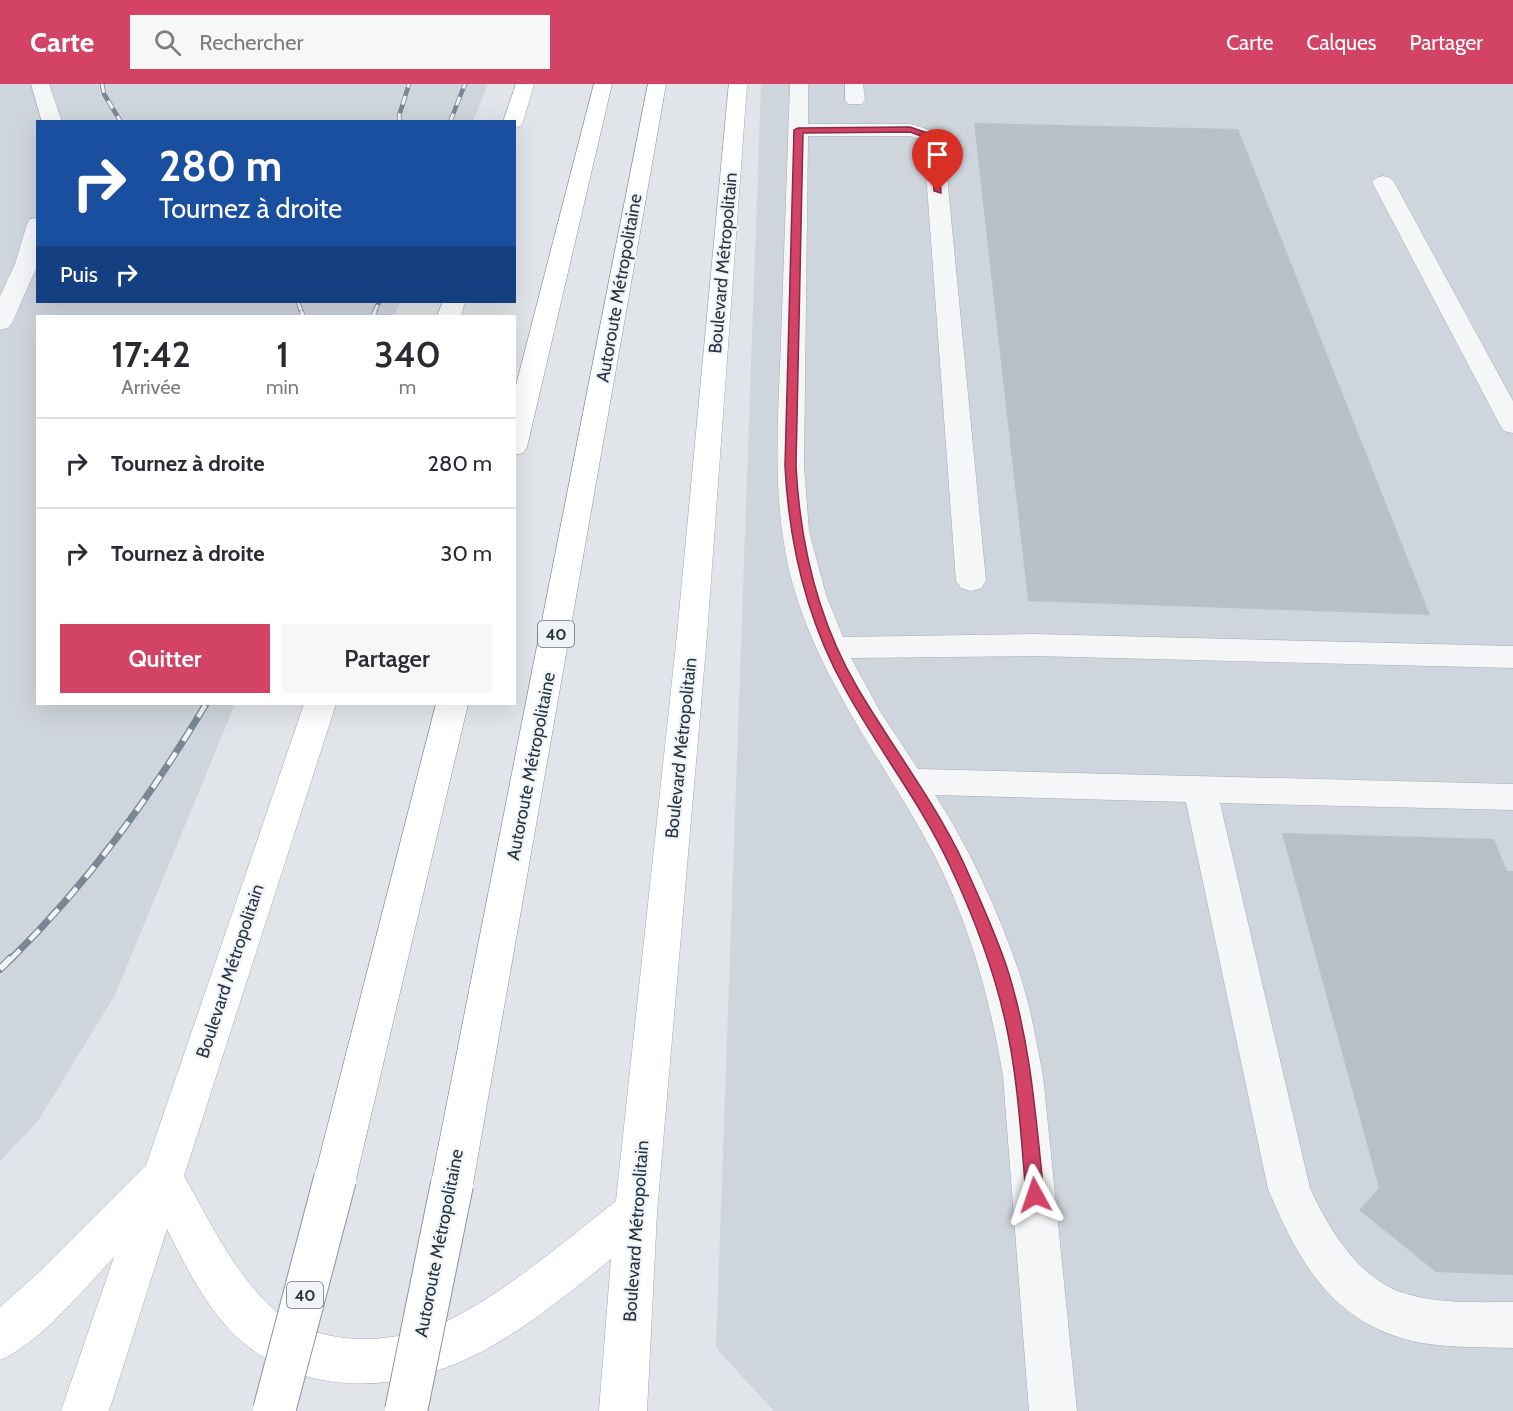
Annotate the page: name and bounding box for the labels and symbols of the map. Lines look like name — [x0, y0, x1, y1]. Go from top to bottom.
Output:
pin — [912, 129, 963, 191]
street label: Boulevard Métropolitain — [704, 171, 742, 355]
street label: Autoroute Métropolitaine — [592, 192, 646, 384]
road number: 40 — [538, 621, 574, 647]
street label: Boulevard Métropolitain — [661, 656, 701, 840]
street label: Autoroute Métropolitaine — [502, 670, 560, 862]
street label: Boulevard Métropolitain — [191, 881, 269, 1061]
street label: Boulevard Métropolitain — [619, 1140, 653, 1322]
street label: Autoroute Métropolitaine — [410, 1147, 468, 1339]
position arrow — [1003, 1163, 1067, 1227]
road number: 40 — [287, 1282, 323, 1308]

